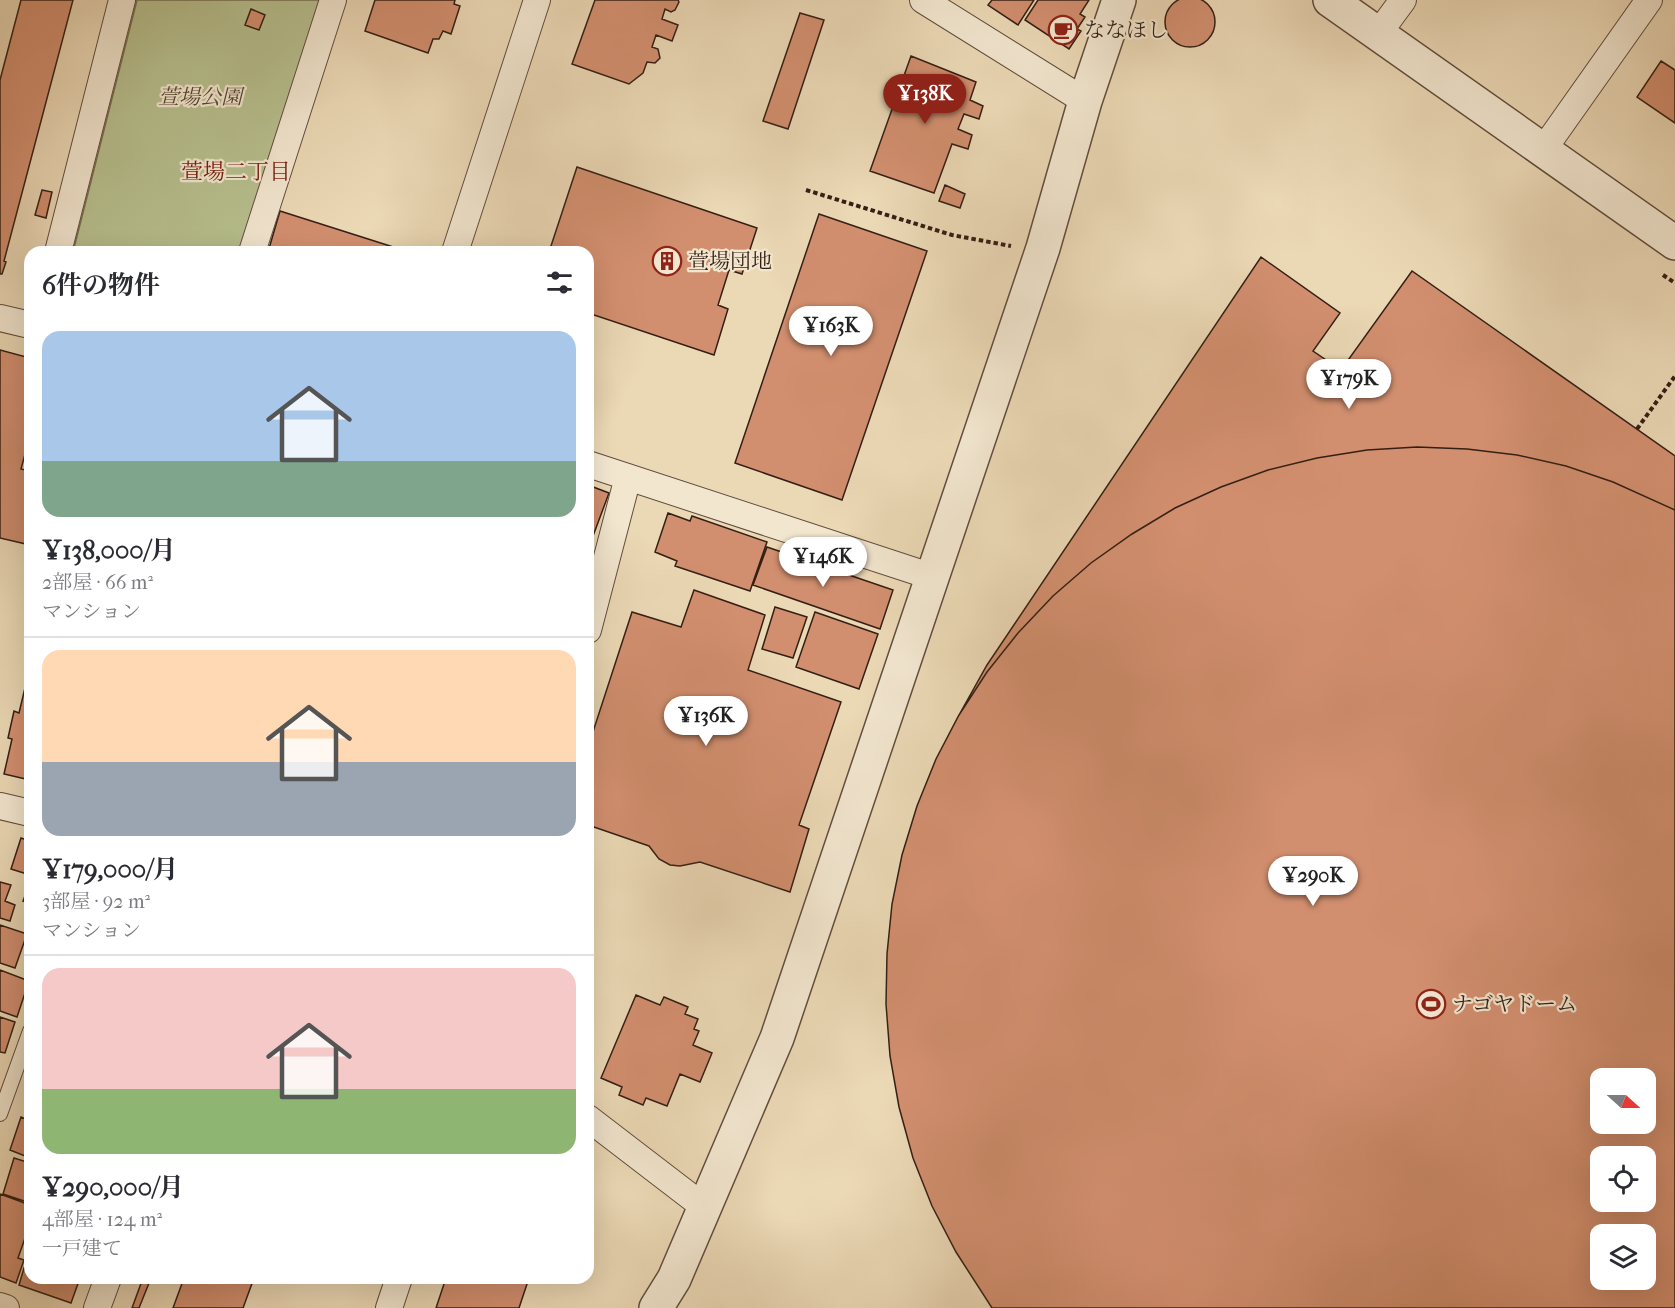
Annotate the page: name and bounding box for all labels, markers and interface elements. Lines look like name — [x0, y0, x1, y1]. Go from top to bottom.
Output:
cafe icon: ななほし — [1047, 14, 1079, 46]
place label: ななほし — [1084, 18, 1168, 42]
pin: ¥138K — [883, 74, 967, 125]
text: ¥138K — [897, 82, 953, 105]
park label: 萱場公園 — [158, 85, 245, 109]
district label: 萱場二丁目 — [181, 159, 291, 185]
building icon: 萱場団地 — [651, 245, 683, 277]
place label: 萱場団地 — [688, 249, 772, 273]
icon: filters — [543, 266, 576, 299]
text: 6件の物件 — [42, 270, 160, 301]
pin: ¥163K — [789, 306, 873, 357]
text: ¥163K — [803, 314, 859, 337]
pin: ¥179K — [1307, 359, 1391, 410]
text: ¥179K — [1320, 367, 1378, 390]
icon: home — [255, 370, 363, 478]
text: ¥138,000/月 — [42, 535, 176, 566]
pin: ¥146K — [781, 537, 865, 588]
text: ¥146K — [793, 545, 853, 568]
text: 2部屋 · 66 m² — [42, 571, 153, 594]
text: マンション — [42, 600, 141, 623]
icon: home — [255, 689, 363, 797]
pin: ¥136K — [664, 696, 748, 747]
text: ¥136K — [678, 704, 734, 727]
text: ¥179,000/月 — [42, 854, 178, 885]
pin: ¥290K — [1271, 856, 1355, 907]
text: ¥290K — [1282, 864, 1344, 887]
text: 3部屋 · 92 m² — [42, 890, 150, 913]
text: マンション — [42, 919, 141, 942]
sports icon: ナゴヤドーム — [1415, 988, 1447, 1020]
place label: ナゴヤドーム — [1452, 992, 1577, 1016]
icon: home — [255, 1007, 363, 1115]
north arrow — [1590, 1068, 1656, 1134]
map controls — [1590, 1068, 1656, 1290]
button: locate — [1590, 1146, 1656, 1212]
text: ¥290,000/月 — [42, 1172, 184, 1203]
text: 4部屋 · 124 m² — [42, 1208, 162, 1231]
button: layers — [1590, 1224, 1656, 1290]
text: 一戸建て — [42, 1237, 122, 1260]

